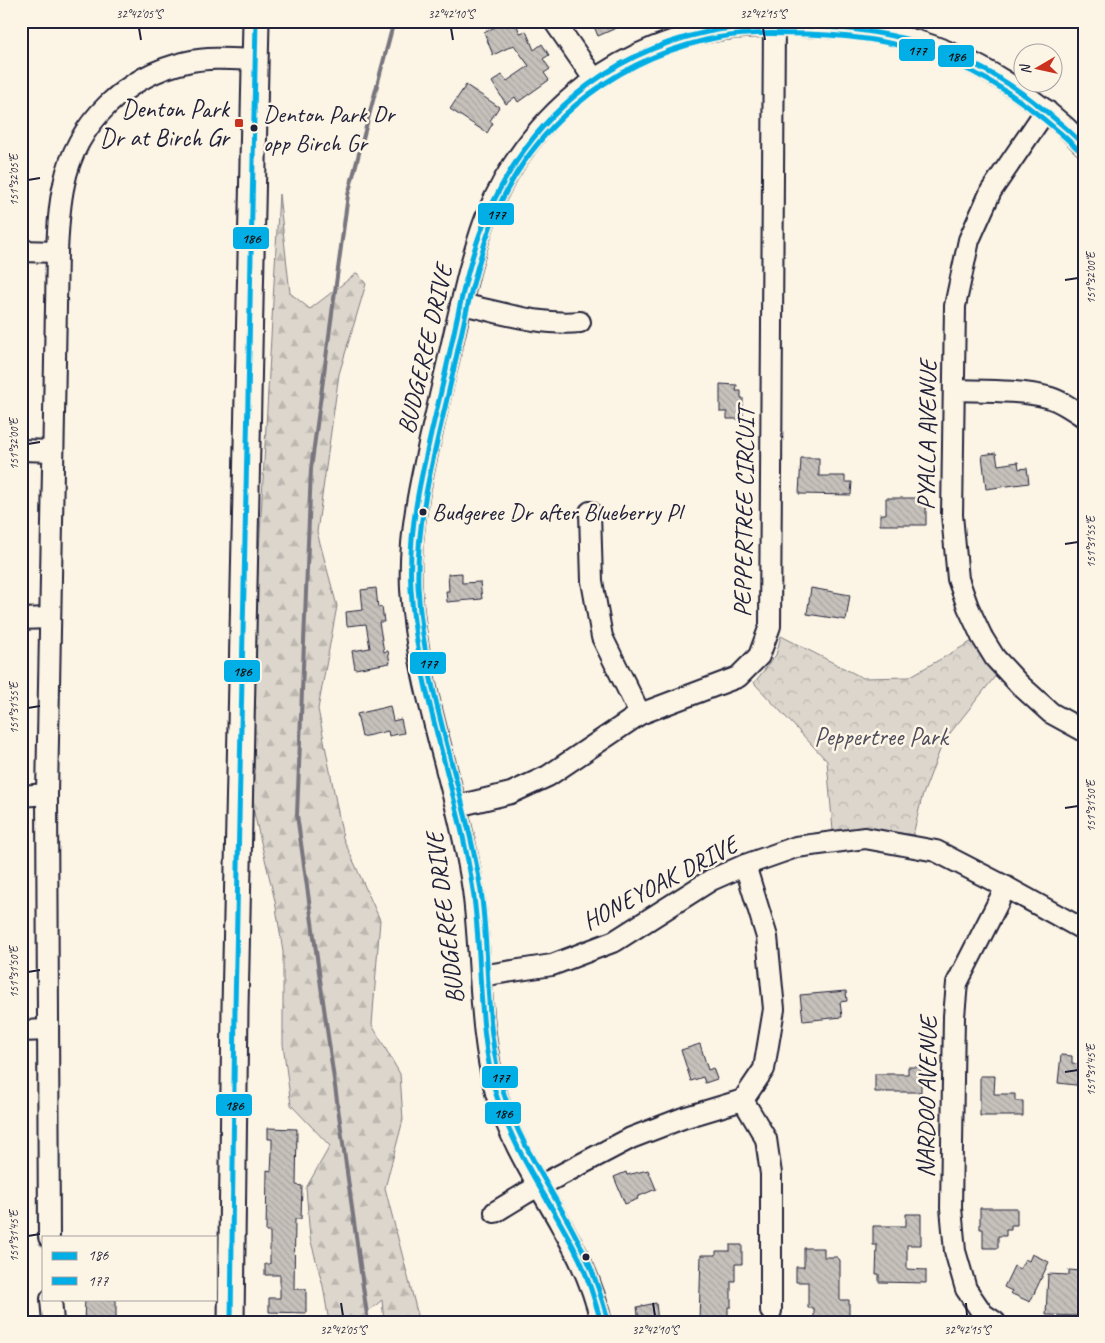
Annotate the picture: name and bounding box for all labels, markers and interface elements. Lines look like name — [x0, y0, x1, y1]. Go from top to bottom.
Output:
text: 32°42'05"S — [116, 6, 164, 22]
text: 32°42'10"S — [428, 6, 476, 22]
text: 32°42'15"S — [740, 6, 788, 22]
line badge: 177 — [898, 38, 936, 62]
text: 177 — [908, 42, 928, 59]
north arrow — [1012, 42, 1062, 92]
line badge: 186 — [937, 44, 975, 68]
text: 186 — [946, 48, 967, 65]
text: N — [1016, 62, 1035, 76]
place label: Denton Park Dr at Birch Gr — [100, 93, 231, 154]
place label: Denton Park Dr opp Birch Gr — [263, 99, 397, 158]
marker: Denton Park Dr at Birch Gr — [233, 117, 245, 129]
marker: Denton Park Dr opp Birch Gr — [249, 123, 259, 133]
text: 151°32'05"E — [6, 152, 22, 206]
line badge: 177 — [477, 202, 515, 226]
text: 177 — [487, 206, 507, 223]
line badge: 186 — [232, 226, 270, 250]
text: 186 — [241, 230, 262, 247]
text: 151°32'00"E — [1083, 250, 1099, 304]
street label: BUDGEREE DRIVE — [390, 258, 461, 437]
street label: PYALLA AVENUE — [910, 356, 944, 510]
street label: PEPPERTREE CIRCUIT — [726, 401, 762, 617]
text: 151°32'00"E — [6, 416, 22, 470]
place label: Budgeree Dr after Blueberry Pl — [432, 497, 685, 527]
marker: Budgeree Dr after Blueberry Pl — [418, 507, 428, 517]
text: 151°31'55"E — [1083, 514, 1099, 568]
line badge: 177 — [409, 651, 447, 675]
text: 177 — [419, 655, 439, 672]
line badge: 186 — [223, 659, 261, 683]
text: 186 — [232, 663, 253, 680]
text: 151°31'55"E — [6, 680, 22, 734]
park label: Peppertree Park — [814, 721, 950, 753]
text: 151°31'50"E — [1083, 778, 1099, 832]
street label: BUDGEREE DRIVE — [418, 827, 471, 1006]
street label: HONEYOAK DRIVE — [577, 827, 746, 937]
text: 151°31'50"E — [6, 944, 22, 998]
street label: NARDOO AVENUE — [910, 1013, 944, 1178]
text: 151°31'45"E — [1083, 1042, 1099, 1096]
line badge: 177 — [481, 1065, 519, 1089]
text: 177 — [491, 1069, 511, 1086]
line badge: 186 — [215, 1093, 253, 1117]
text: 186 — [224, 1097, 245, 1114]
line badge: 186 — [484, 1101, 522, 1125]
text: 186 — [493, 1105, 514, 1122]
text: 151°31'45"E — [6, 1208, 22, 1262]
legend — [42, 1236, 218, 1300]
text: 186 — [88, 1246, 110, 1265]
unlabelled marker — [581, 1252, 591, 1262]
text: 177 — [88, 1272, 110, 1291]
text: 32°42'05"S — [320, 1322, 368, 1338]
text: 32°42'10"S — [632, 1322, 680, 1338]
text: 32°42'15"S — [944, 1322, 992, 1338]

